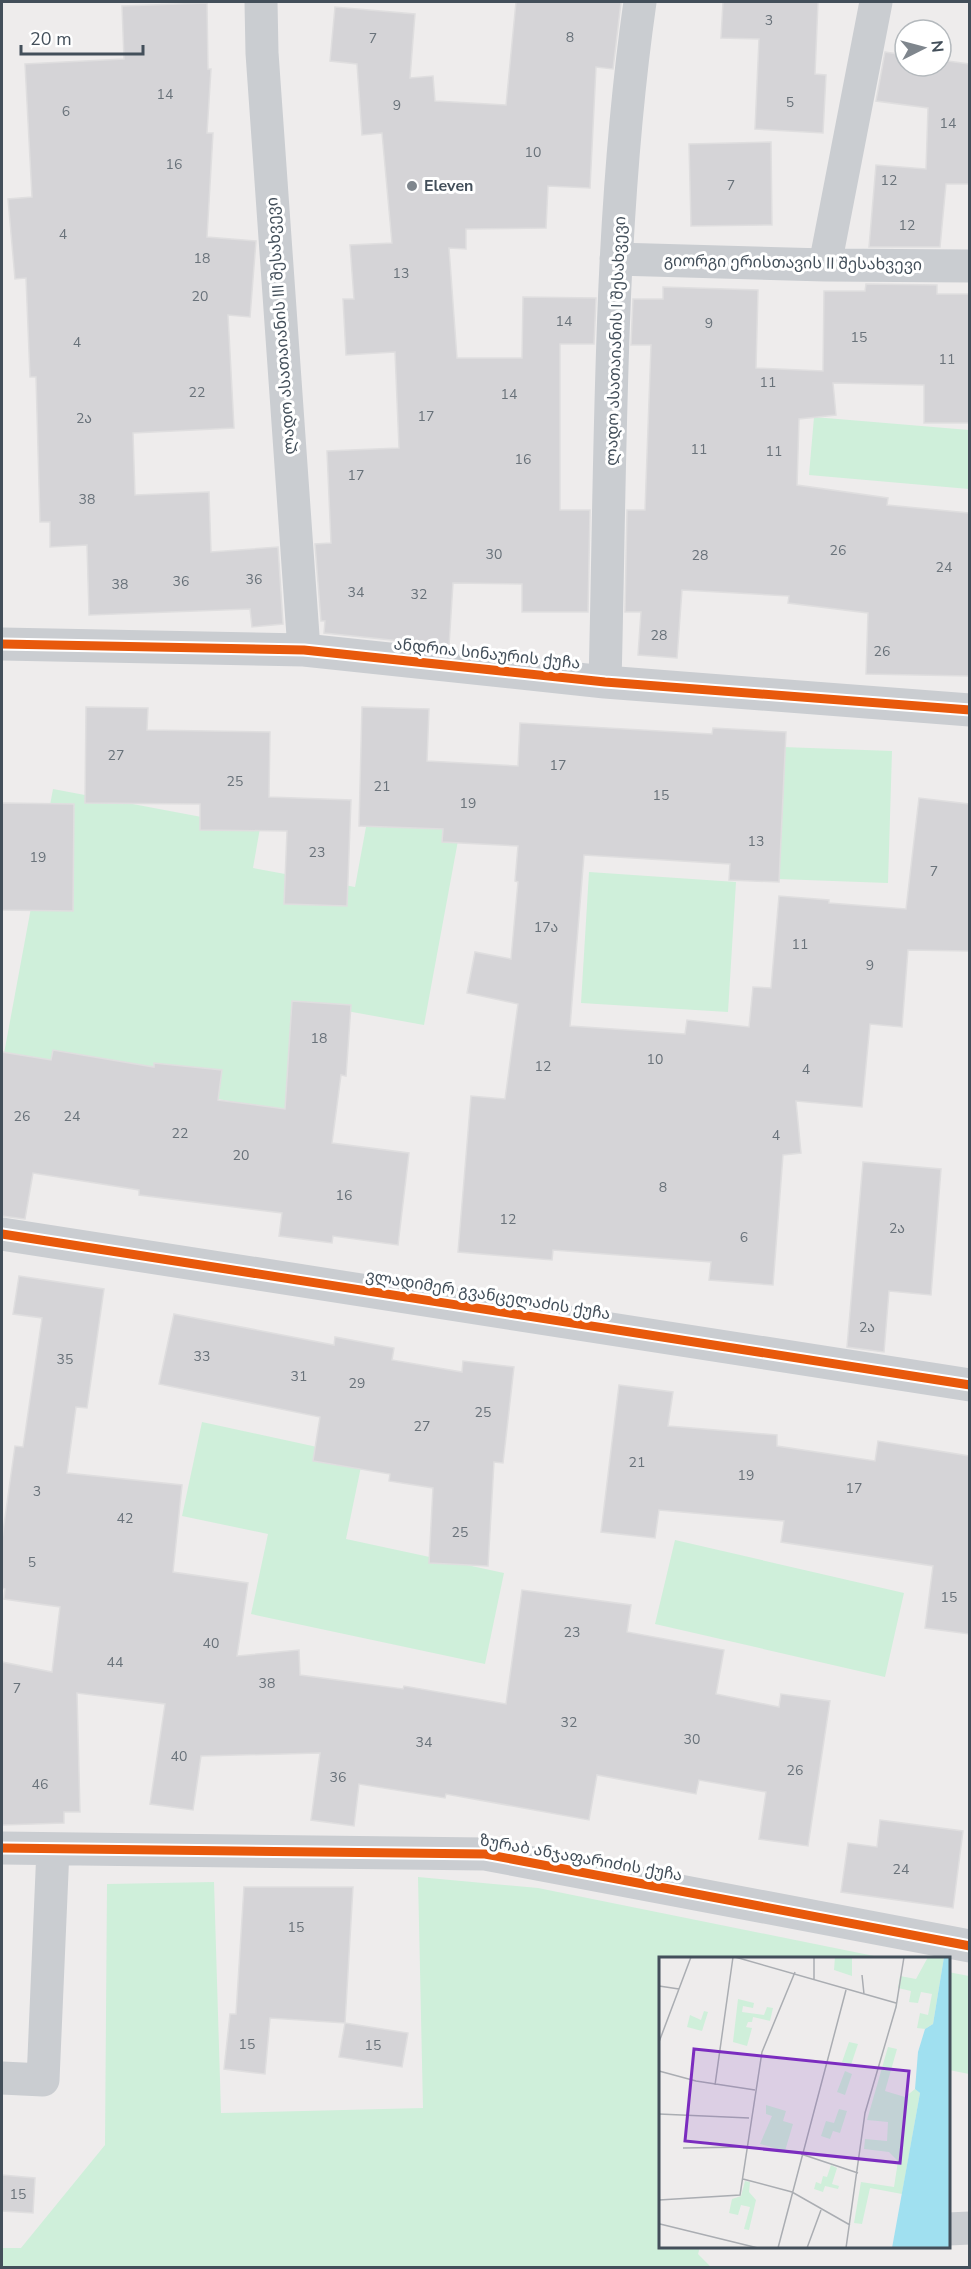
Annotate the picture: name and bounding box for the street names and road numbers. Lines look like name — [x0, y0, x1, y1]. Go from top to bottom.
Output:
street label: ლადო ასათაიანის III შესახვევი — [261, 197, 301, 455]
street label: ლადო ასათაიანის I შესახვევი — [601, 216, 631, 466]
street label: გიორგი ერისთავის II შესახვევი — [664, 250, 922, 276]
street label: ანდრია სინაურის ქუჩა — [393, 633, 581, 675]
street label: ვლადიმერ გვანცელაძის ქუჩა — [364, 1265, 612, 1325]
street label: ზურაბ ანჯაფარიძის ქუჩა — [478, 1829, 684, 1887]

